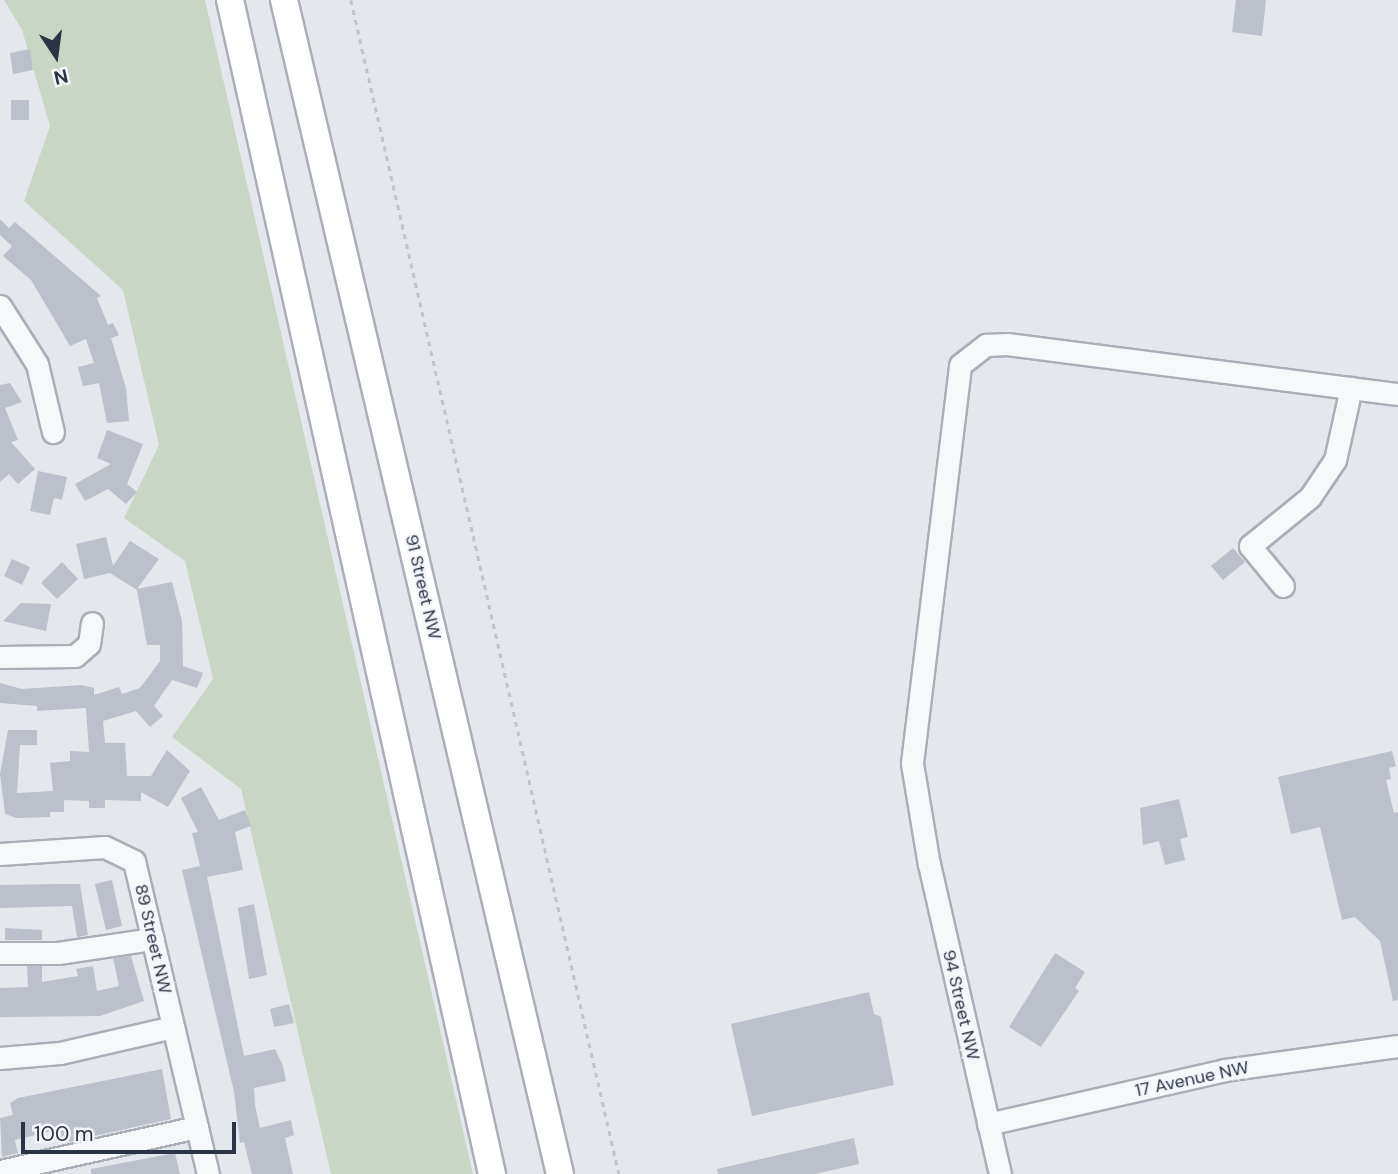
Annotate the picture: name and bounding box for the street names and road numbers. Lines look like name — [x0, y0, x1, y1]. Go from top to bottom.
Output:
street label: 91 Street NW — [400, 532, 446, 642]
street label: 89 Street NW — [130, 882, 176, 996]
street label: 94 Street NW — [938, 948, 984, 1062]
street label: 17 Avenue NW — [1133, 1056, 1251, 1102]

